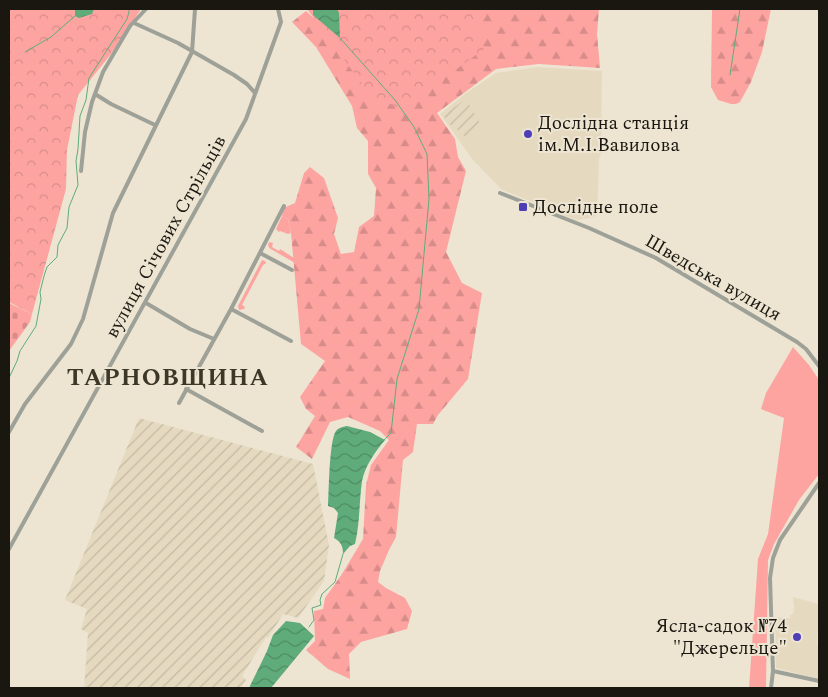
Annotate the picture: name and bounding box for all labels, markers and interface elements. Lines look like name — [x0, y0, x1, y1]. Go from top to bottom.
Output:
place label: Дослідна станція ім.М.І.Вавилова — [538, 109, 689, 160]
marker: Дослідна станція ім.М.І.Вавилова — [522, 128, 534, 140]
street label: вулиця Січових Стрільців — [98, 130, 234, 344]
place label: Дослідне поле — [533, 193, 658, 222]
marker: Дослідне поле — [517, 201, 529, 213]
street label: Шведська вулиця — [639, 227, 787, 329]
district label: ТАРНОВЩИНА — [67, 360, 269, 396]
place label: Ясла-садок №74 "Джерельце" — [656, 612, 787, 663]
marker: Ясла-садок №74 "Джерельце" — [791, 631, 803, 643]

